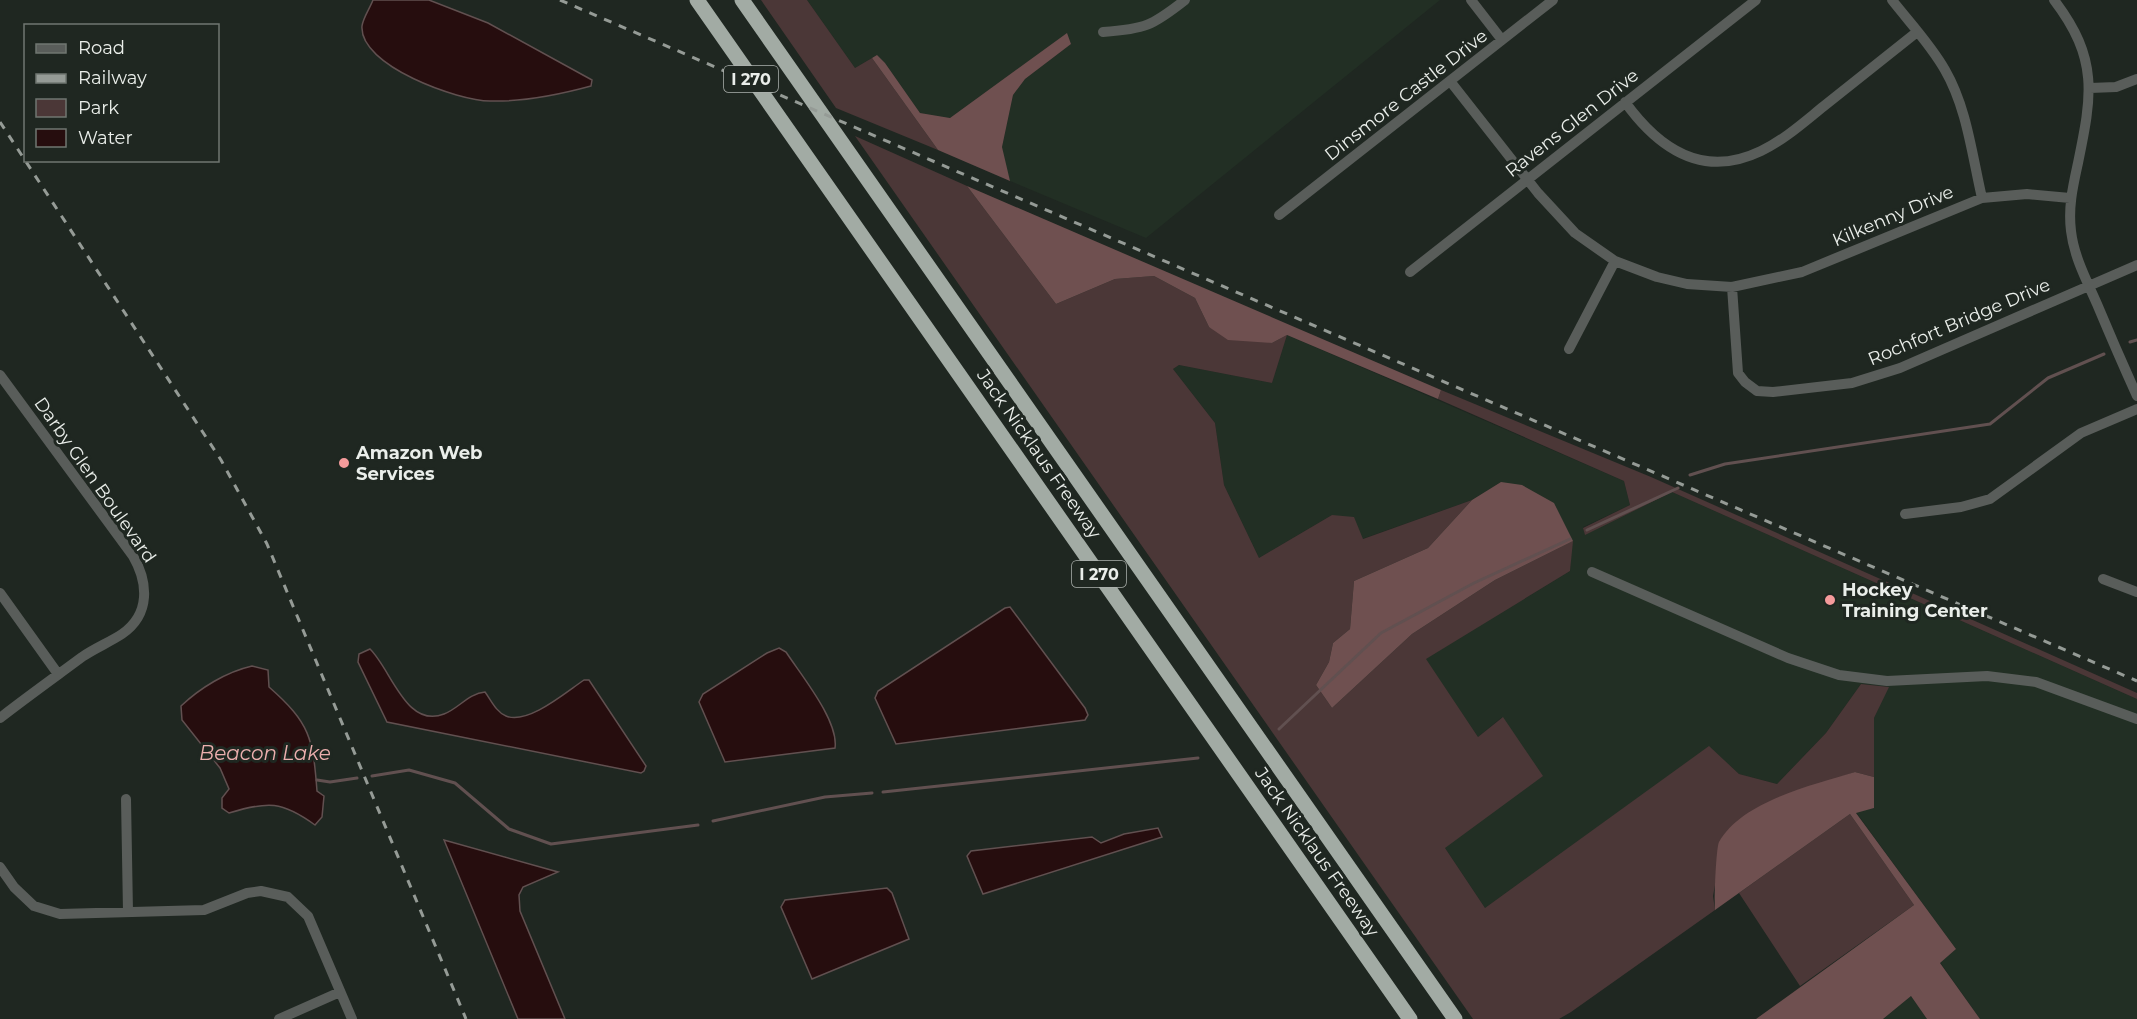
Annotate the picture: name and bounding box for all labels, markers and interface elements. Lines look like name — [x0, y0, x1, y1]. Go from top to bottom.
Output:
legend — [24, 24, 219, 162]
street label: Dinsmore Castle Drive — [1320, 25, 1492, 165]
text: Road — [78, 37, 125, 59]
street label: Ravens Glen Drive — [1501, 64, 1643, 182]
road number: I 270 — [724, 66, 778, 92]
text: Railway — [78, 67, 147, 89]
text: Park — [78, 97, 119, 119]
text: Water — [78, 127, 133, 149]
street label: Kilkenny Drive — [1829, 181, 1957, 251]
street label: Rochfort Bridge Drive — [1865, 274, 2054, 370]
street label: Jack Nicklaus Freeway — [972, 364, 1106, 543]
street label: Darby Glen Boulevard — [29, 393, 161, 567]
place label: Amazon Web Services — [355, 442, 482, 485]
marker: Amazon Web Services — [337, 456, 351, 470]
road number: I 270 — [1072, 561, 1126, 587]
place label: Hockey Training Center — [1842, 579, 1988, 622]
marker: Hockey Training Center — [1823, 593, 1837, 607]
water label: Beacon Lake — [199, 741, 331, 765]
street label: Jack Nicklaus Freeway — [1250, 762, 1384, 941]

